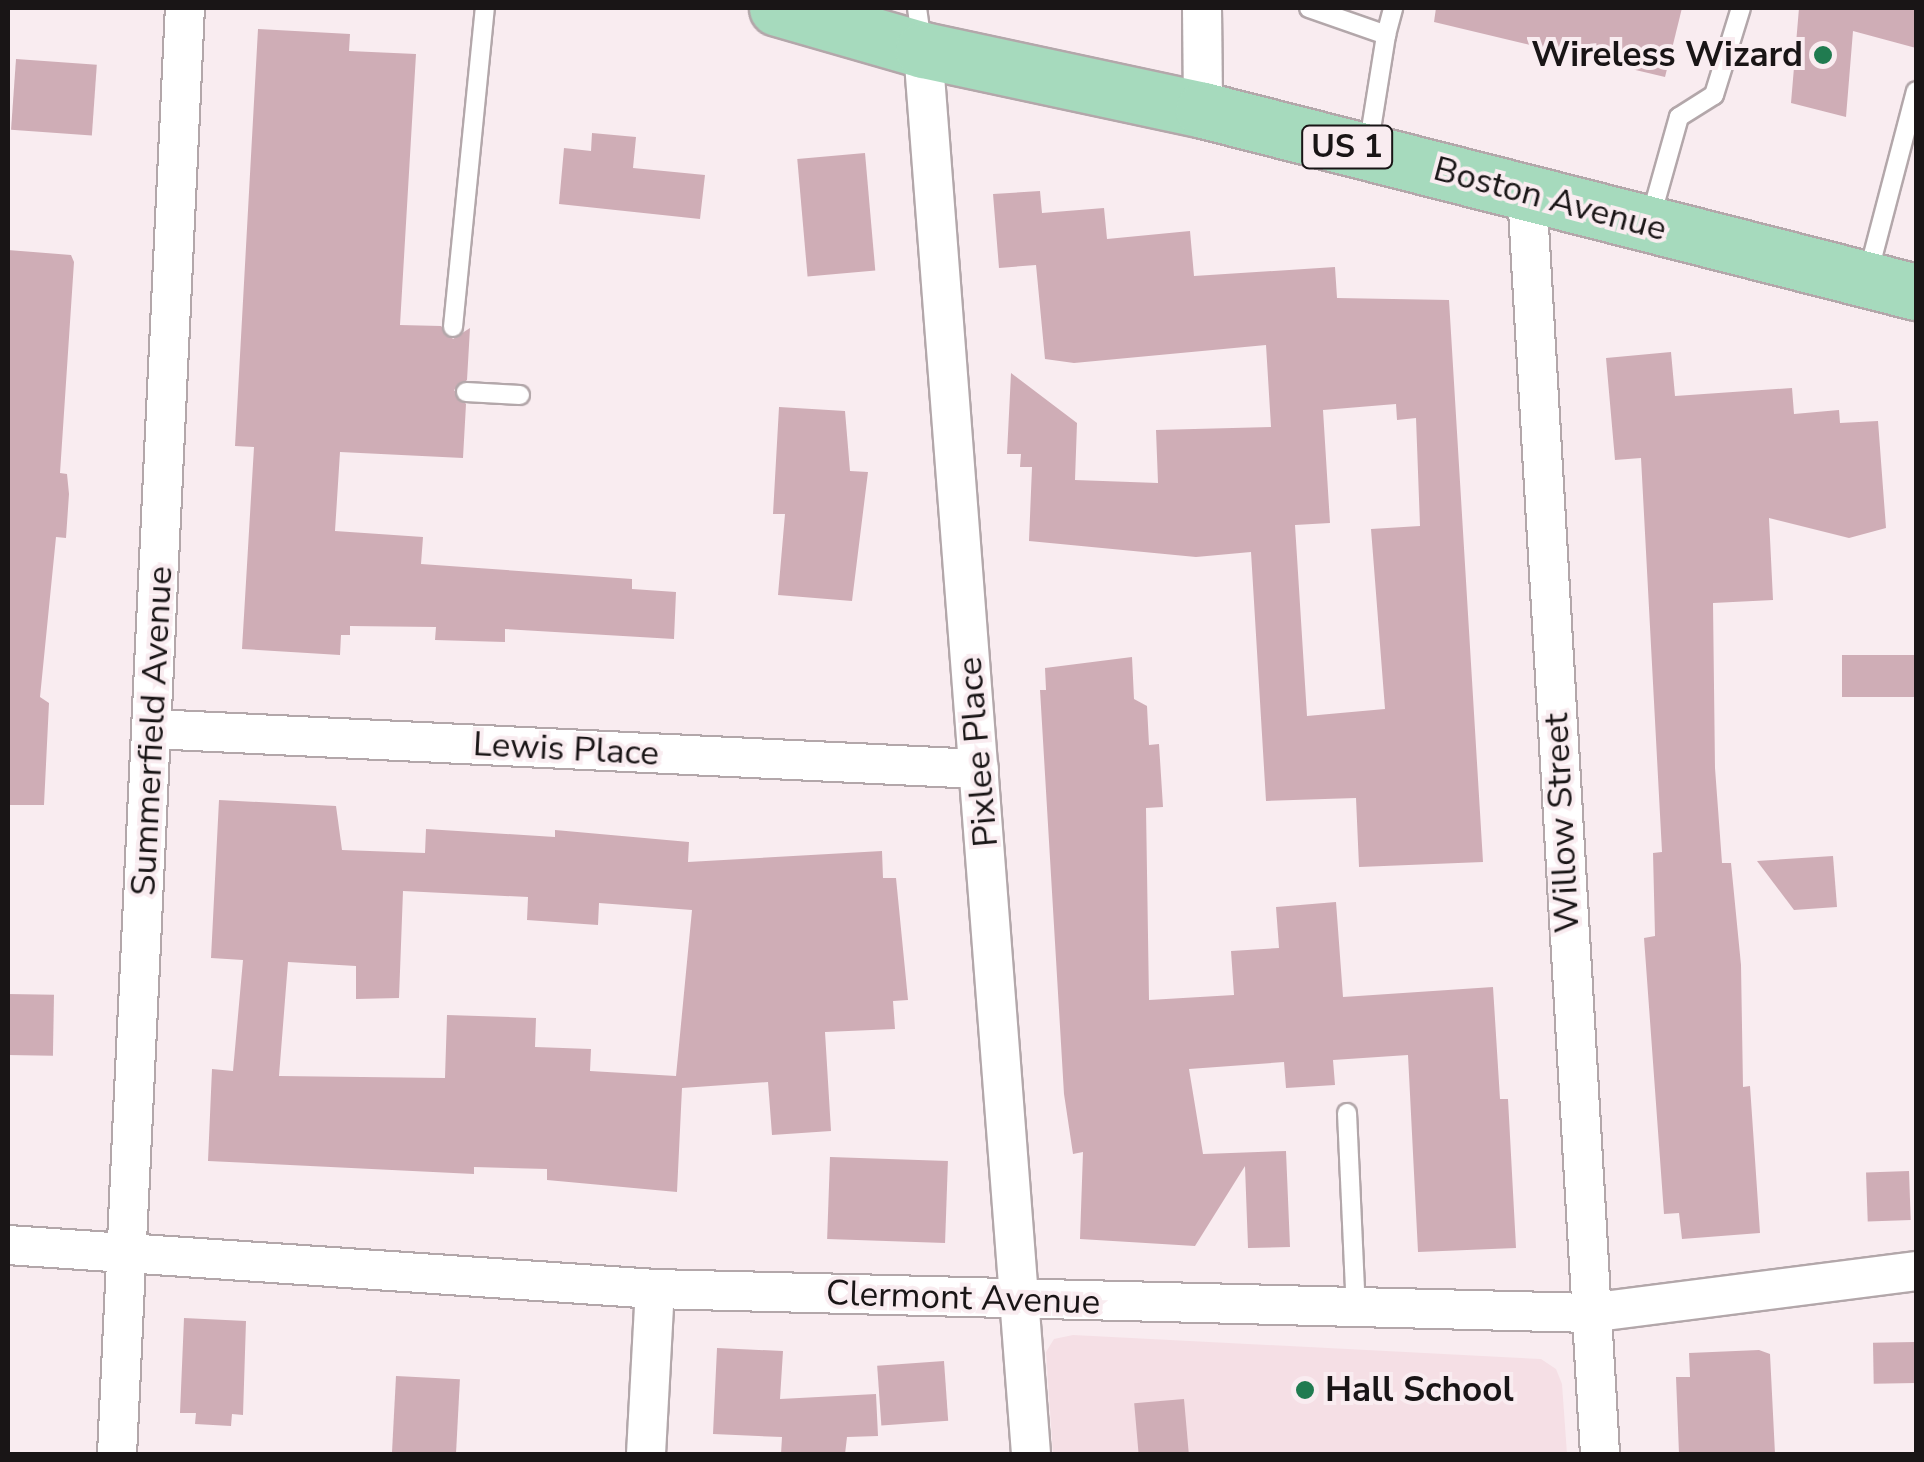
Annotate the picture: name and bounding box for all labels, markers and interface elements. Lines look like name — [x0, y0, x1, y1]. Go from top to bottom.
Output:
place label: Wireless Wizard — [1531, 34, 1803, 76]
marker: Wireless Wizard — [1812, 44, 1834, 66]
road number: US 1 — [1300, 120, 1394, 174]
street label: Boston Avenue — [1429, 148, 1671, 250]
street label: Summerfield Avenue — [122, 565, 182, 897]
street label: Pixlee Place — [949, 655, 1007, 849]
street label: Willow Street — [1535, 712, 1589, 934]
street label: Lewis Place — [472, 723, 660, 775]
street label: Clermont Avenue — [825, 1272, 1101, 1324]
place label: Hall School — [1325, 1369, 1514, 1411]
marker: Hall School — [1294, 1379, 1316, 1401]

